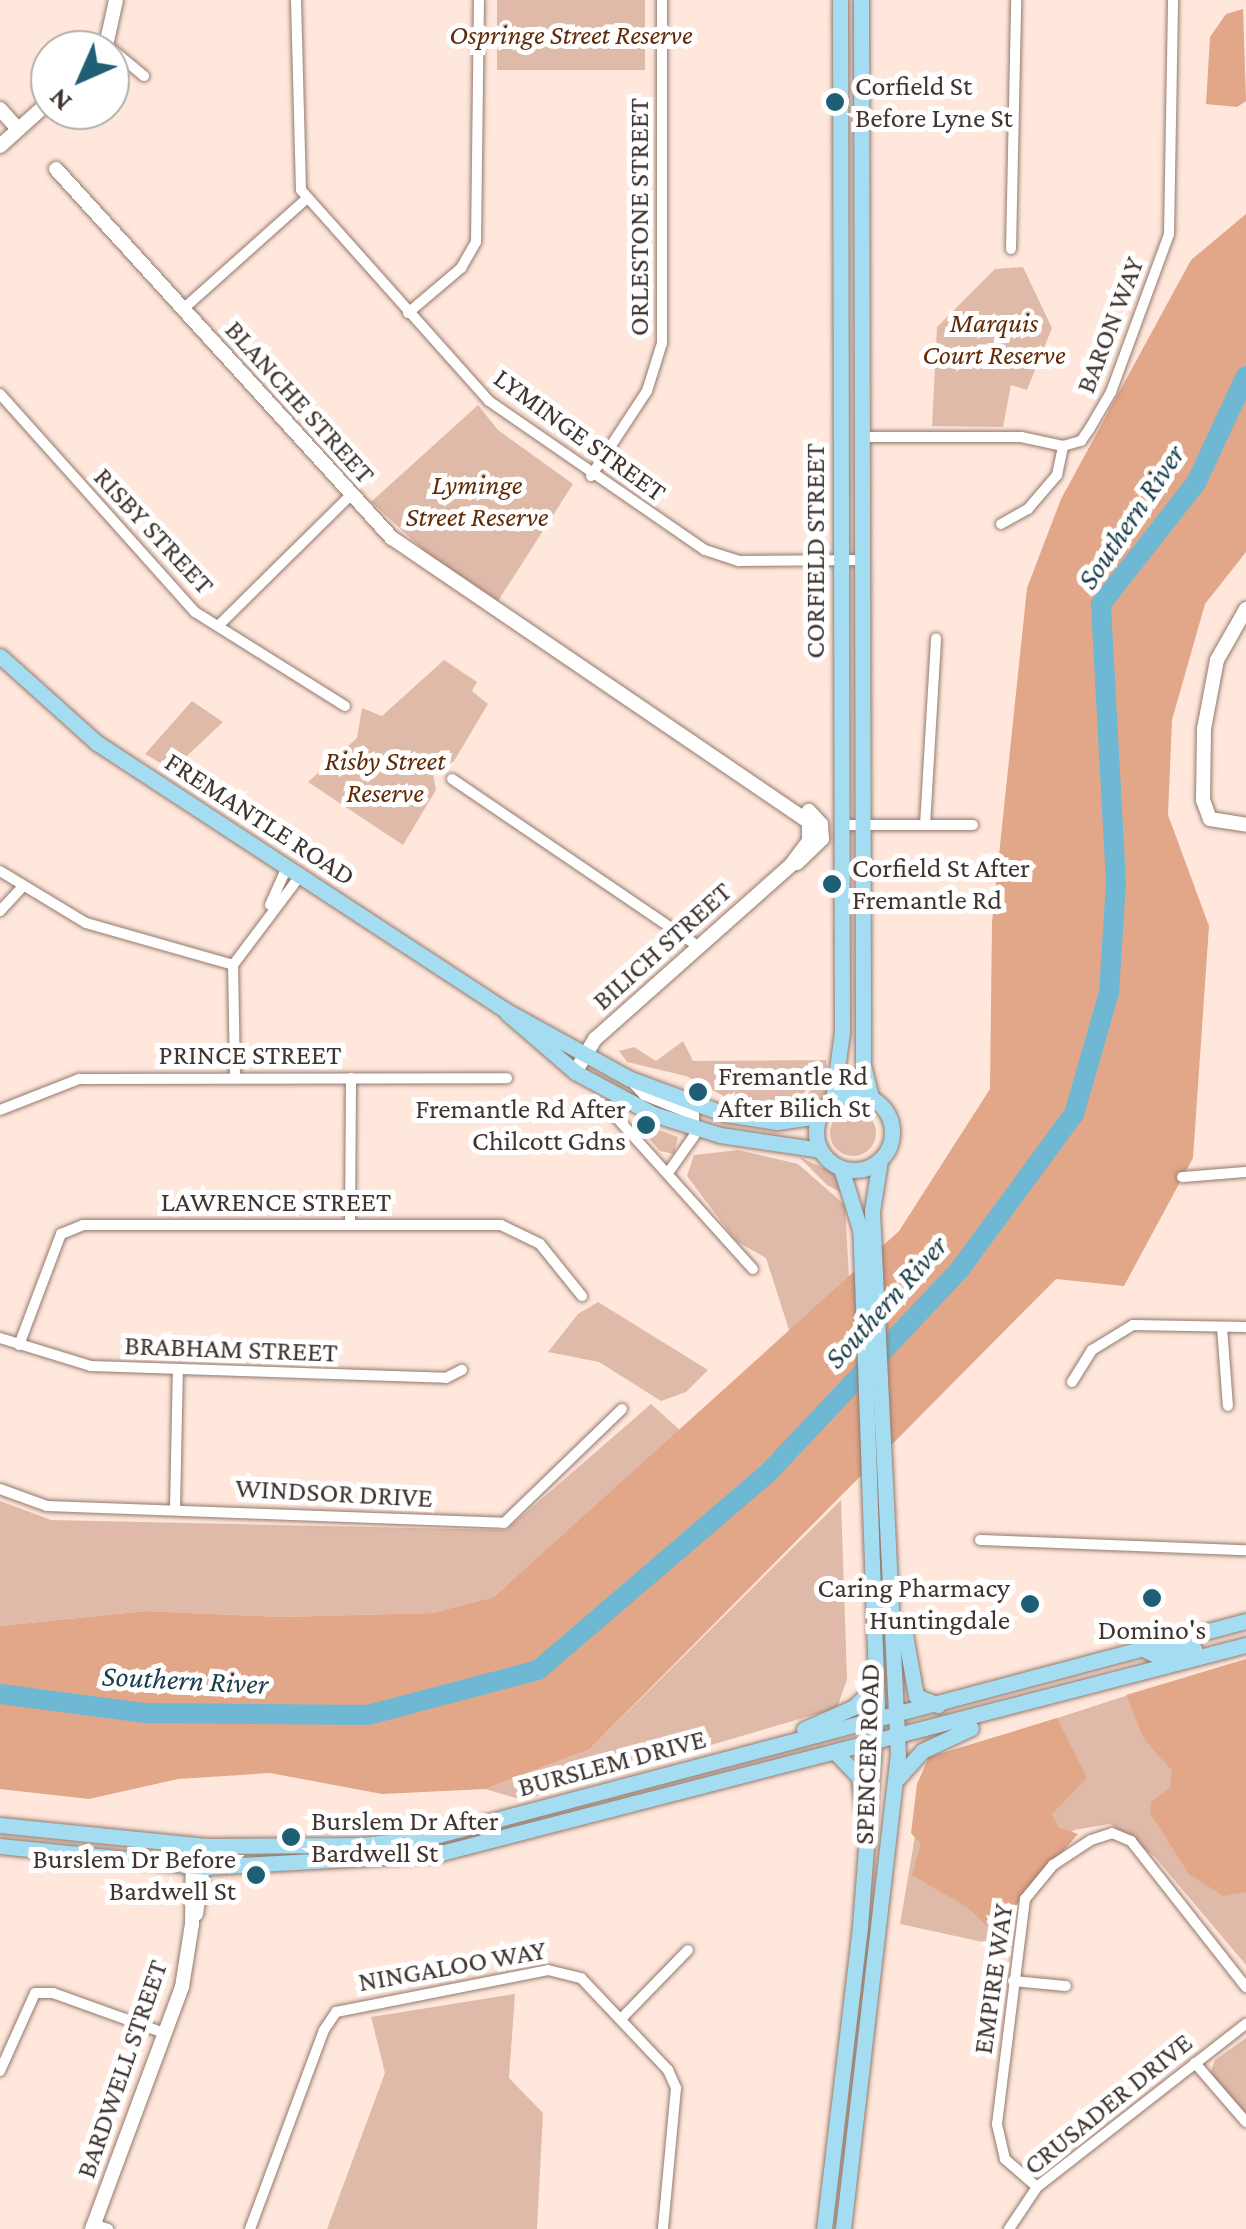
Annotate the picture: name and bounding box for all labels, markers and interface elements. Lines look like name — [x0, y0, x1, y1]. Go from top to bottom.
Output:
park label: Ospringe Street Reserve — [449, 18, 693, 52]
north arrow — [30, 30, 130, 130]
place label: Corfield St Before Lyne St — [855, 69, 1013, 135]
text: N — [42, 82, 78, 118]
marker: Corfield St Before Lyne St — [824, 91, 846, 113]
street label: ORLESTONE STREET — [622, 98, 656, 336]
street label: BARON WAY — [1069, 252, 1151, 398]
park label: Marquis Court Reserve — [922, 306, 1066, 372]
street label: BLANCHE STREET — [218, 313, 382, 491]
street label: LYMINGE STREET — [487, 361, 673, 509]
water label: Southern River — [1070, 438, 1192, 596]
street label: CORFIELD STREET — [798, 443, 832, 659]
street label: RISBY STREET — [87, 460, 221, 602]
park label: Lyminge Street Reserve — [406, 468, 548, 534]
park label: Risby Street Reserve — [325, 744, 445, 810]
street label: FREMANTLE ROAD — [159, 745, 361, 893]
place label: Corfield St After Fremantle Rd — [852, 851, 1030, 917]
marker: Corfield St After Fremantle Rd — [821, 873, 843, 895]
street label: BILICH STREET — [585, 875, 739, 1017]
street label: PRINCE STREET — [159, 1038, 341, 1072]
place label: Fremantle Rd After Bilich St — [718, 1059, 870, 1125]
marker: Fremantle Rd After Bilich St — [687, 1081, 709, 1103]
place label: Fremantle Rd After Chilcott Gdns — [415, 1092, 626, 1158]
marker: Fremantle Rd After Chilcott Gdns — [635, 1114, 657, 1136]
street label: LAWRENCE STREET — [161, 1185, 391, 1219]
water label: Southern River — [817, 1228, 955, 1376]
street label: BRABHAM STREET — [124, 1328, 338, 1370]
street label: WINDSOR DRIVE — [234, 1471, 434, 1515]
place label: Caring Pharmacy Huntingdale — [818, 1571, 1010, 1637]
marker: Domino's — [1141, 1587, 1163, 1609]
marker: Caring Pharmacy Huntingdale — [1019, 1593, 1041, 1615]
place label: Domino's — [1098, 1613, 1206, 1647]
water label: Southern River — [101, 1658, 269, 1702]
street label: SPENCER ROAD — [847, 1663, 887, 1845]
street label: BURSLEM DRIVE — [514, 1722, 710, 1804]
place label: Burslem Dr After Bardwell St — [311, 1804, 499, 1870]
marker: Burslem Dr After Bardwell St — [280, 1826, 302, 1848]
place label: Burslem Dr Before Bardwell St — [33, 1842, 236, 1908]
marker: Burslem Dr Before Bardwell St — [245, 1864, 267, 1886]
street label: EMPIRE WAY — [966, 1902, 1020, 2056]
street label: NINGALOO WAY — [356, 1933, 548, 1999]
street label: BARDWELL STREET — [69, 1956, 175, 2182]
street label: CRUSADER DRIVE — [1017, 2026, 1199, 2182]

